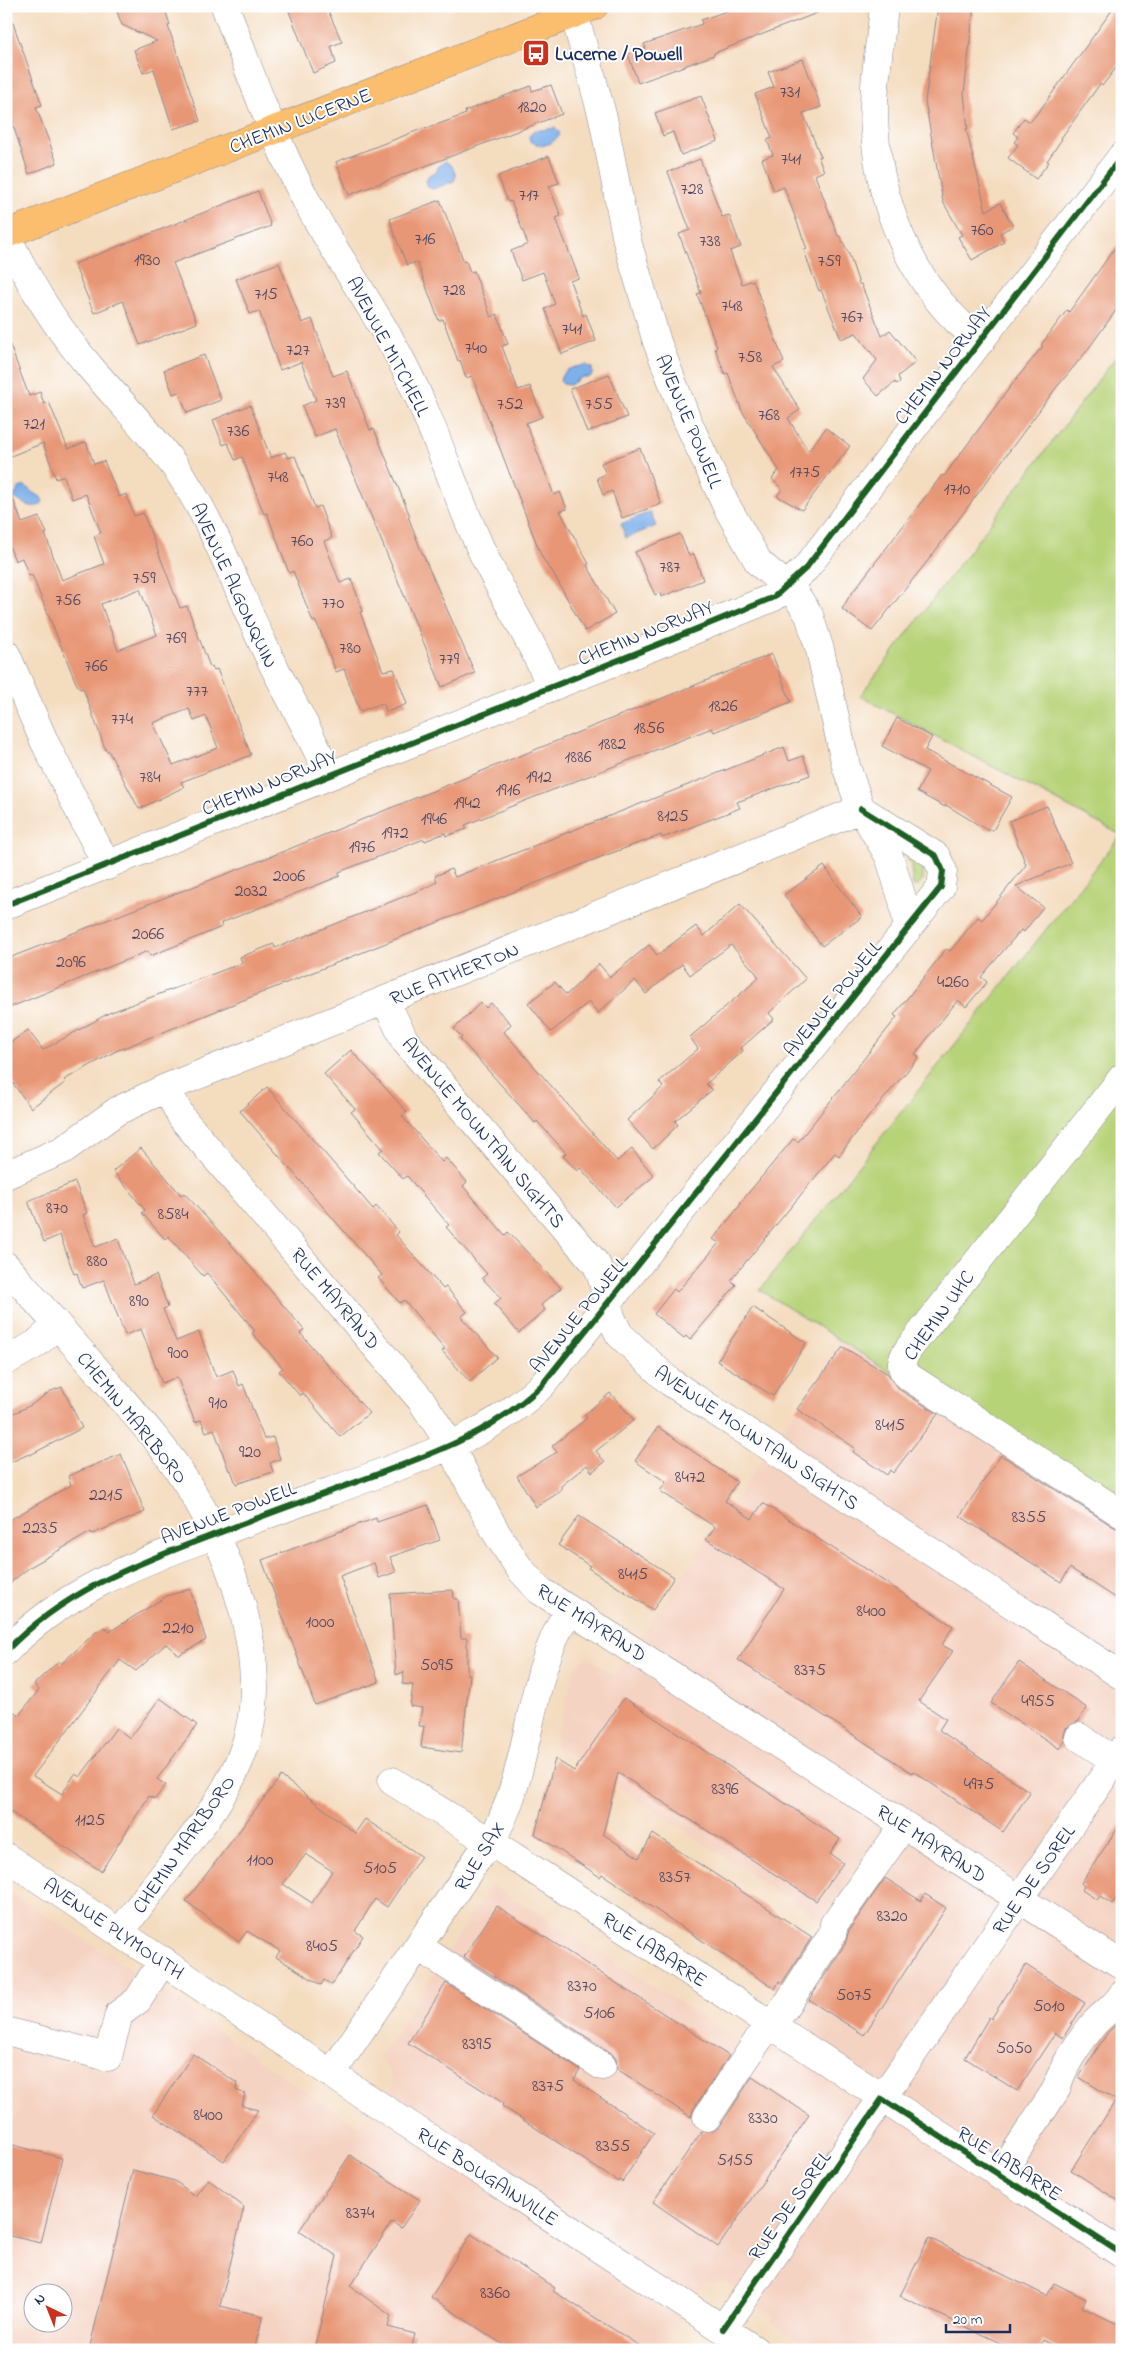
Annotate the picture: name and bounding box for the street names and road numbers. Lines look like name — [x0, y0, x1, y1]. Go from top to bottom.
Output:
street label: CHEMIN LUCERNE — [226, 82, 376, 163]
street label: AVENUE MITCHELL — [338, 272, 436, 423]
street label: CHEMIN NORWAY — [888, 301, 1000, 432]
street label: AVENUE POWELL — [646, 350, 729, 494]
street label: AVENUE ALGONQUIN — [182, 499, 284, 673]
street label: CHEMIN NORWAY — [574, 594, 718, 675]
street label: CHEMIN NORWAY — [198, 744, 342, 825]
street label: AVENUE POWELL — [778, 934, 891, 1064]
street label: RUE ATHERTON — [386, 936, 524, 1015]
street label: AVENUE MOUNTAIN SIGHTS — [393, 1032, 571, 1236]
street label: RUE MAYRAND — [282, 1242, 386, 1357]
street label: AVENUE POWELL — [524, 1250, 637, 1380]
street label: CHEMIN UHC — [897, 1265, 983, 1368]
street label: CHEMIN MARLBORO — [69, 1346, 194, 1491]
street label: AVENUE MOUNTAIN SIGHTS — [647, 1360, 864, 1519]
street label: AVENUE POWELL — [157, 1475, 301, 1554]
street label: RUE MAYRAND — [530, 1578, 651, 1671]
street label: CHEMIN MARLBORO — [126, 1770, 244, 1920]
street label: RUE MAYRAND — [870, 1799, 991, 1892]
street label: RUE SAX — [448, 1816, 514, 1898]
street label: RUE DE SOREL — [986, 1819, 1084, 1941]
street label: AVENUE PLYMOUTH — [36, 1872, 189, 1988]
street label: RUE LABARRE — [595, 1906, 712, 1996]
street label: RUE LABARRE — [950, 2120, 1067, 2210]
street label: RUE BOUGAINVILLE — [410, 2121, 563, 2235]
street label: RUE DE SOREL — [742, 2145, 840, 2267]

